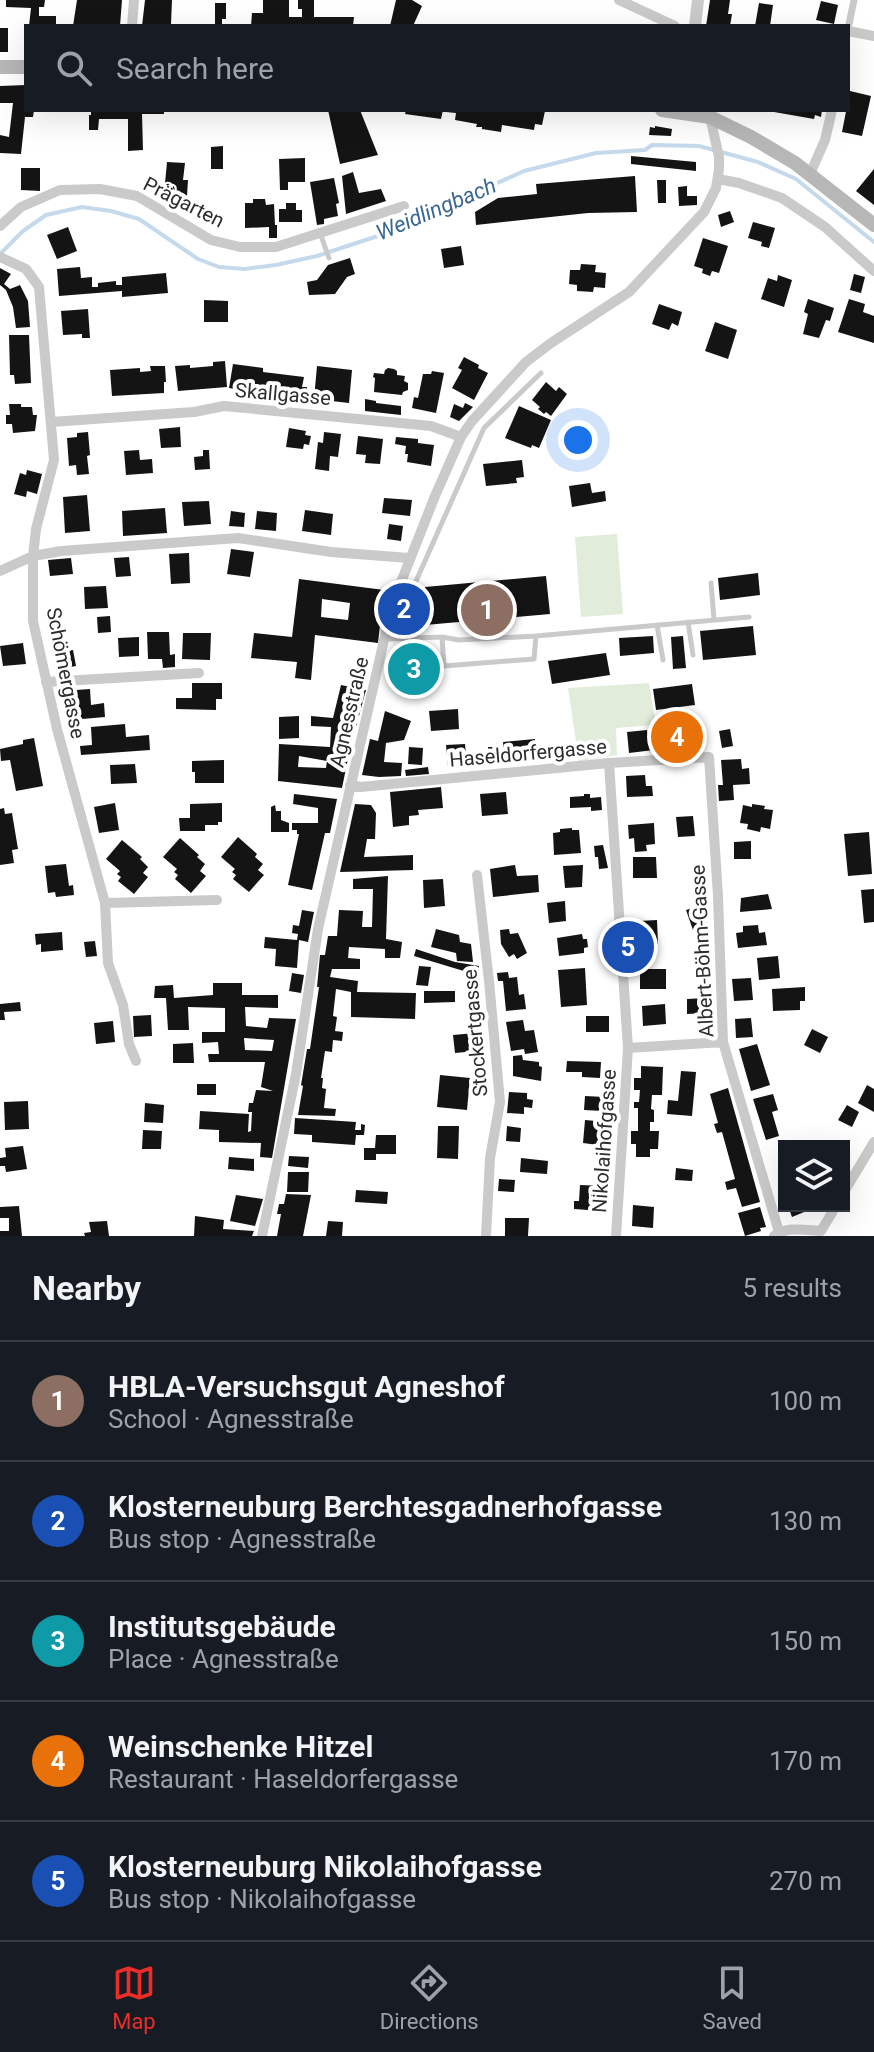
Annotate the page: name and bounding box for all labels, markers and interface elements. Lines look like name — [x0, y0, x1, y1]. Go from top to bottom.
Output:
search box — [24, 24, 850, 112]
icon: search — [52, 46, 96, 90]
text: Search here — [116, 51, 274, 86]
street label: Prägarten — [140, 171, 228, 233]
water label: Weidlingbach — [372, 173, 500, 245]
street label: Skallgasse — [234, 378, 332, 410]
your location — [558, 420, 598, 460]
pin: 2 — [378, 579, 430, 639]
pin: 1 — [461, 580, 513, 640]
street label: Schömergasse — [42, 605, 90, 741]
pin: 3 — [388, 639, 440, 699]
street label: Agnesstraße — [325, 654, 373, 770]
pin: 4 — [651, 707, 703, 767]
street label: Haseldorfergasse — [448, 734, 608, 772]
street label: Albert-Böhm-Gasse — [685, 864, 719, 1038]
pin: 5 — [602, 917, 654, 977]
street label: Stockertgasse — [457, 968, 493, 1098]
street label: Nikolaihofgasse — [587, 1068, 621, 1214]
map controls — [778, 1140, 850, 1212]
button: layers — [778, 1140, 850, 1212]
text: Nearby — [32, 1268, 141, 1308]
text: 5 results — [743, 1273, 842, 1303]
text: HBLA-Versuchsgut Agneshof — [108, 1369, 505, 1404]
text: 1 — [51, 1386, 65, 1416]
text: 100 m — [769, 1386, 842, 1416]
text: School · Agnesstraße — [108, 1404, 354, 1434]
text: Klosterneuburg Berchtesgadnerhofgasse — [108, 1489, 662, 1524]
text: 2 — [51, 1506, 65, 1536]
text: 130 m — [769, 1506, 842, 1536]
text: Bus stop · Agnesstraße — [108, 1524, 376, 1554]
text: Institutsgebäude — [108, 1609, 336, 1644]
text: 3 — [51, 1626, 65, 1656]
text: 150 m — [769, 1626, 842, 1656]
text: Place · Agnesstraße — [108, 1644, 339, 1674]
text: Weinschenke Hitzel — [108, 1729, 373, 1764]
text: 4 — [51, 1746, 65, 1776]
text: 170 m — [769, 1746, 842, 1776]
text: Restaurant · Haseldorfergasse — [108, 1764, 458, 1794]
text: Klosterneuburg Nikolaihofgasse — [108, 1849, 542, 1884]
text: 5 — [51, 1866, 65, 1896]
text: 270 m — [769, 1866, 842, 1896]
text: Bus stop · Nikolaihofgasse — [108, 1884, 416, 1914]
tab: Map — [112, 1961, 156, 2034]
tab: Directions — [380, 1961, 479, 2034]
tab: Saved — [703, 1961, 762, 2034]

